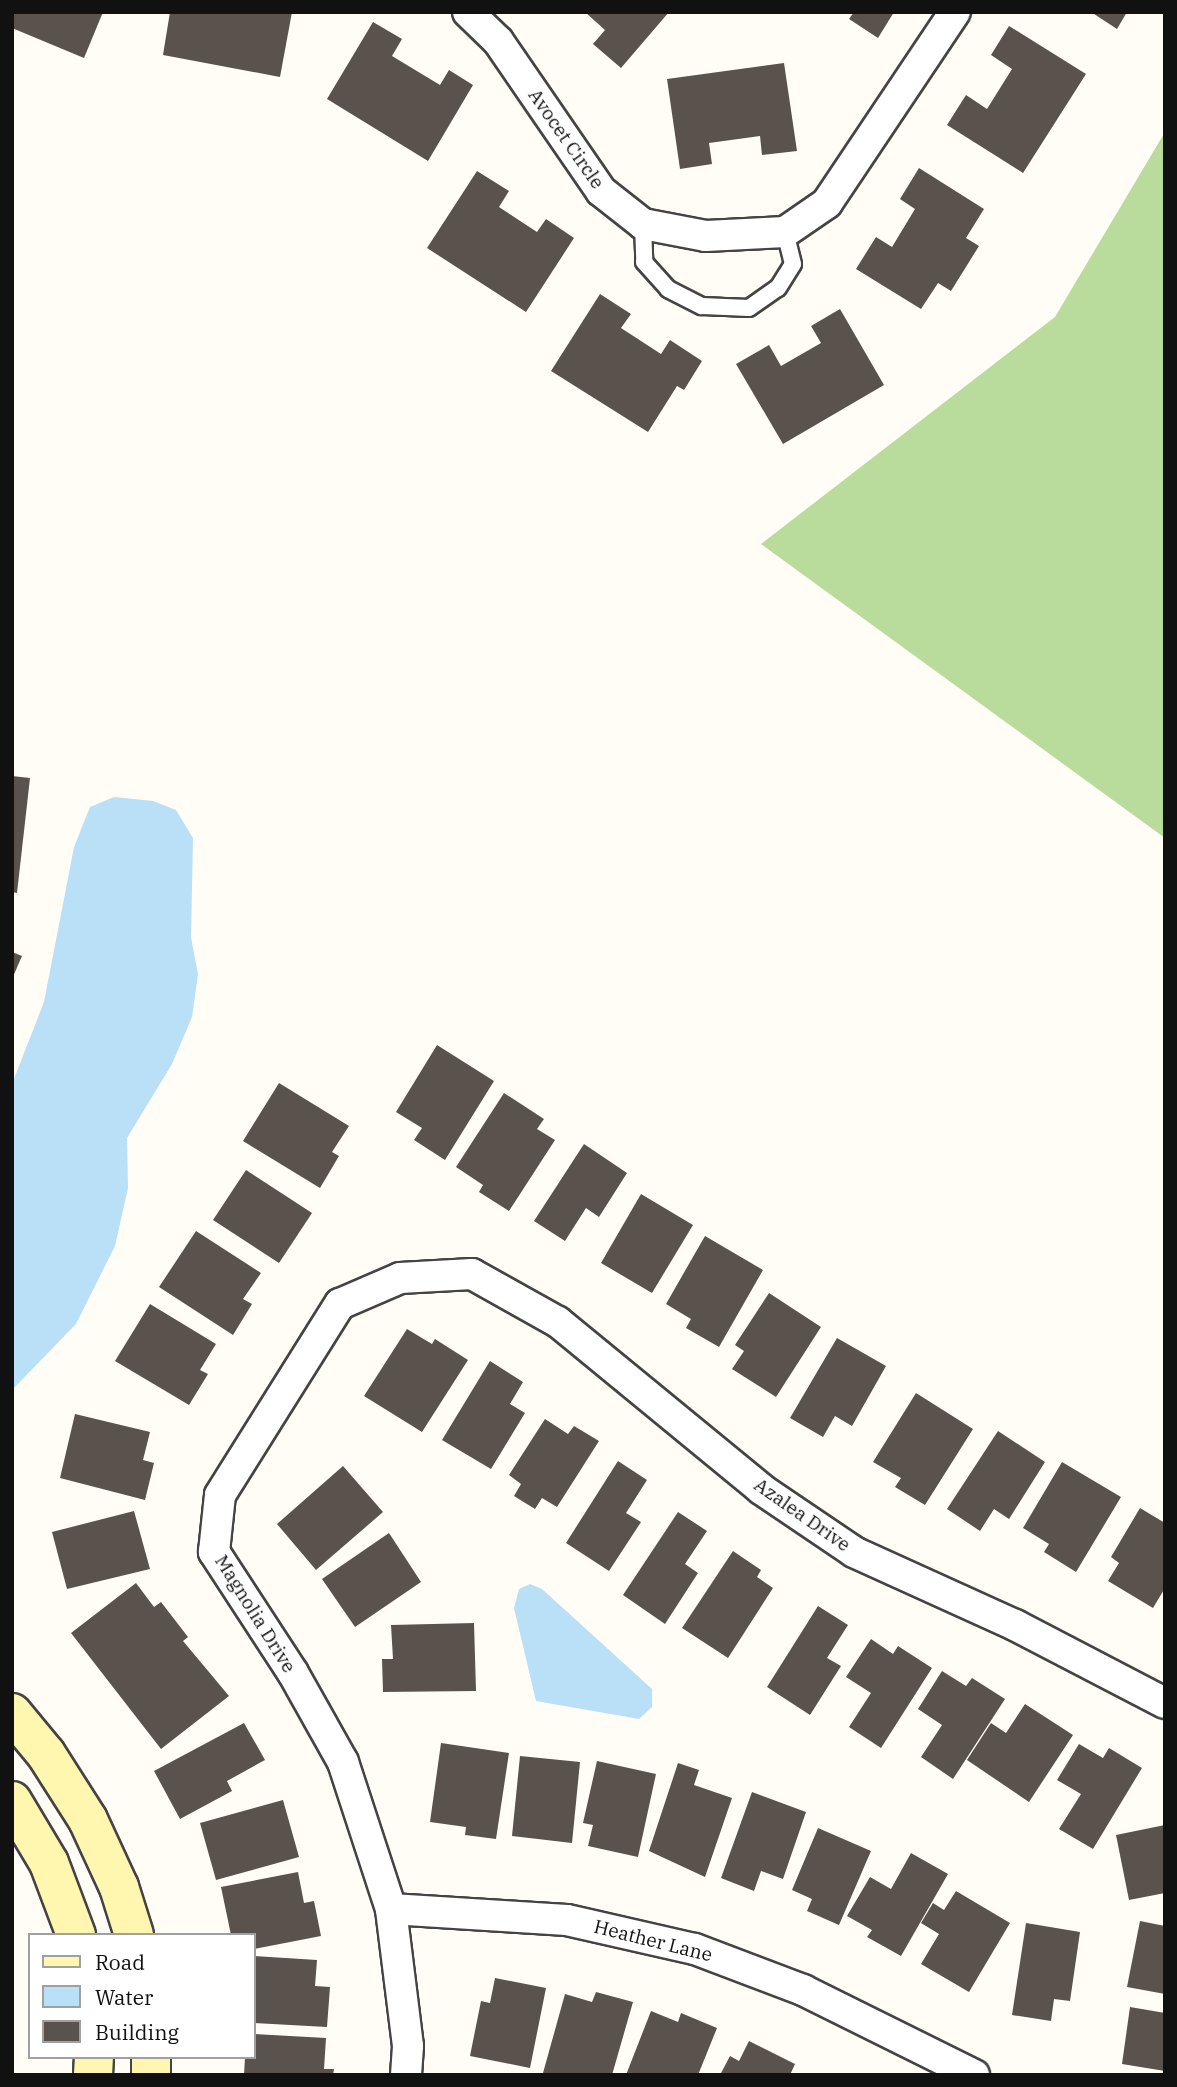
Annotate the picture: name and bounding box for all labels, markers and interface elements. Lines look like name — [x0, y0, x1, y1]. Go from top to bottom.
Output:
street label: Avocet Circle — [523, 85, 609, 193]
street label: Azalea Drive — [750, 1473, 854, 1557]
street label: Magnolia Drive — [210, 1551, 300, 1677]
street label: Heather Lane — [592, 1915, 714, 1967]
legend — [28, 1933, 256, 2059]
text: Road — [95, 1948, 145, 1976]
text: Water — [95, 1983, 153, 2011]
text: Building — [95, 2018, 179, 2046]

